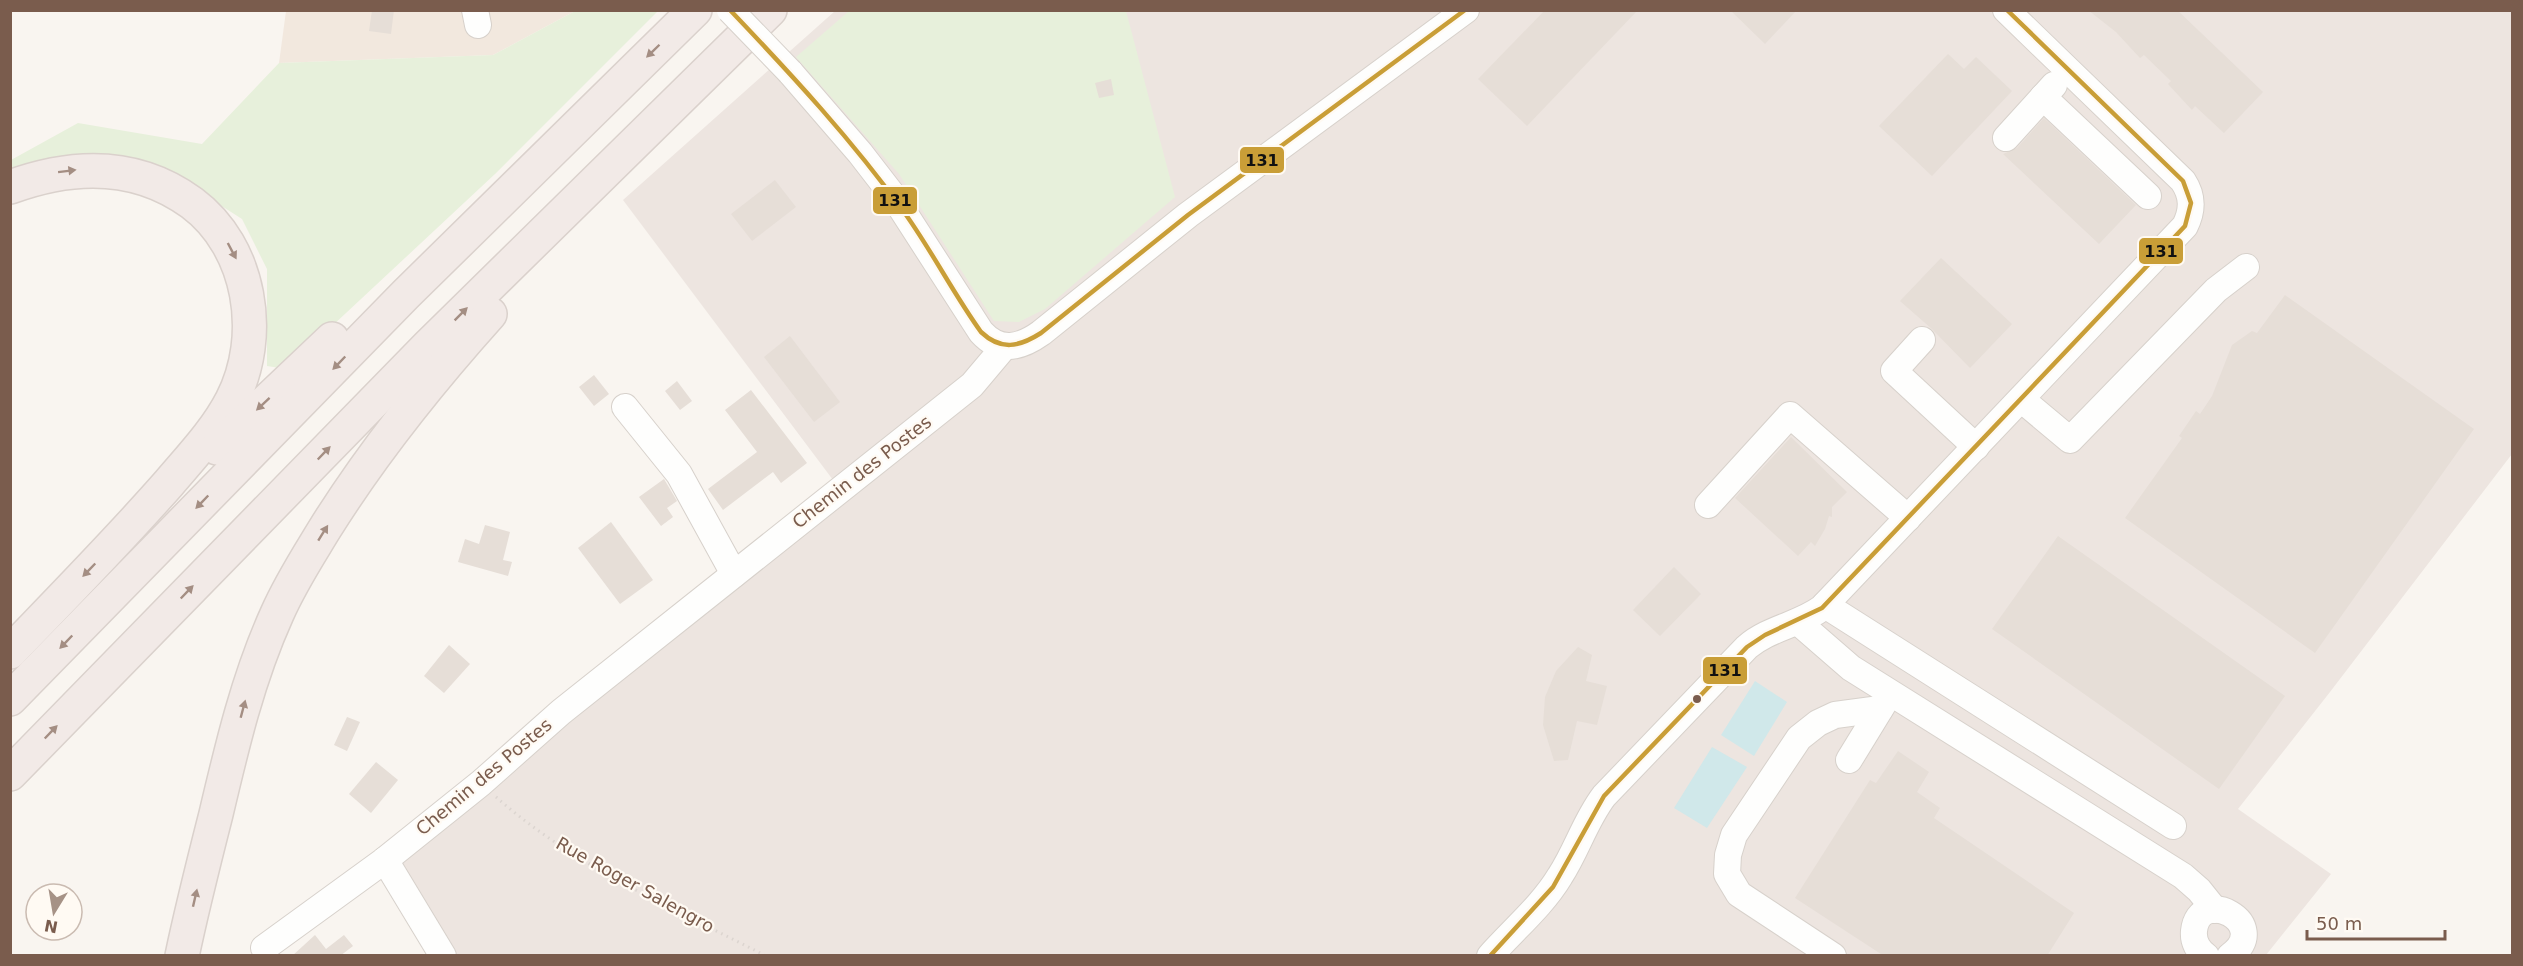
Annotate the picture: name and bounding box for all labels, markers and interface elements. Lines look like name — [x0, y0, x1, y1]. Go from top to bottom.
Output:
one-way arrow — [646, 44, 660, 58]
line badge: 131 — [1239, 146, 1285, 174]
text: 131 — [1245, 151, 1279, 170]
one-way arrow — [57, 167, 76, 176]
line badge: 131 — [872, 186, 918, 215]
text: 131 — [878, 191, 912, 210]
line badge: 131 — [2138, 237, 2184, 265]
one-way arrow — [227, 242, 237, 259]
text: 131 — [2144, 242, 2178, 261]
one-way arrow — [453, 308, 467, 322]
one-way arrow — [332, 355, 346, 369]
one-way arrow — [256, 397, 271, 411]
street label: Chemin des Postes — [788, 411, 935, 532]
one-way arrow — [316, 447, 330, 461]
one-way arrow — [195, 494, 209, 509]
one-way arrow — [317, 524, 328, 541]
one-way arrow — [82, 563, 96, 578]
one-way arrow — [180, 586, 194, 600]
one-way arrow — [60, 634, 74, 648]
line badge: 131 — [1702, 656, 1748, 685]
text: 131 — [1708, 661, 1742, 680]
unlabelled marker — [1691, 693, 1703, 705]
one-way arrow — [238, 700, 248, 718]
street label: Chemin des Postes — [412, 714, 556, 839]
one-way arrow — [44, 726, 58, 740]
street label: Rue Roger Salengro — [552, 832, 718, 937]
north arrow — [24, 882, 84, 942]
one-way arrow — [191, 889, 201, 908]
scale bar — [2307, 903, 2445, 941]
text: 50 m — [2316, 913, 2362, 934]
text: N — [43, 916, 60, 937]

